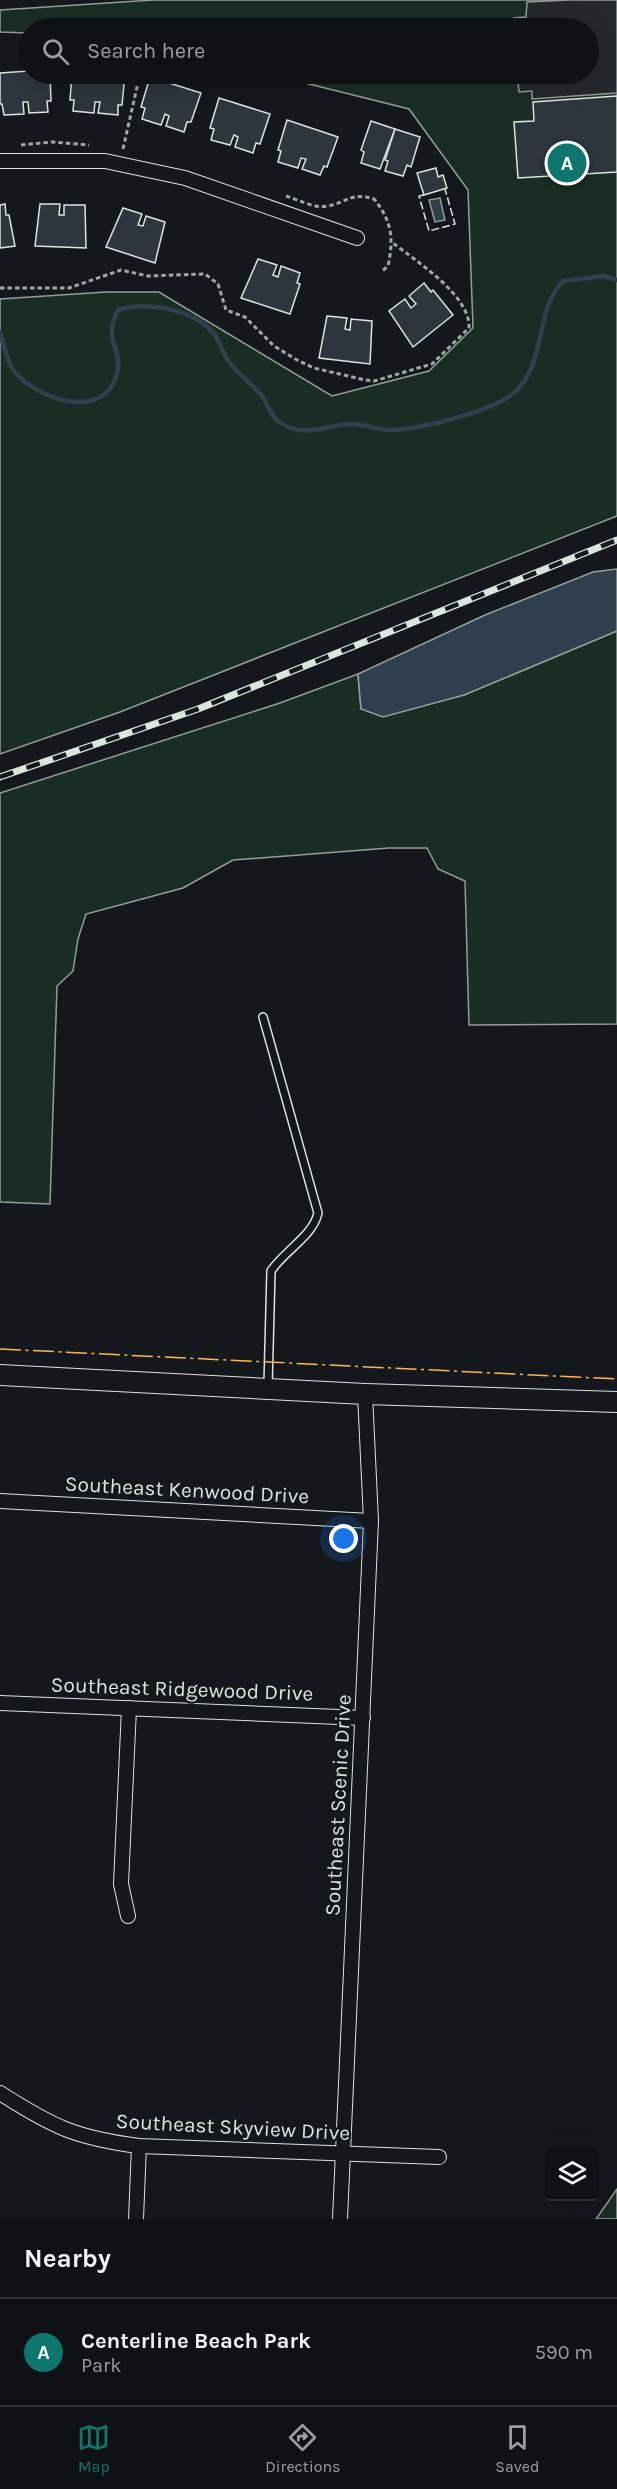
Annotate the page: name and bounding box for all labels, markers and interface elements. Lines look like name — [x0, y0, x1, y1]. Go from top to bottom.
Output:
search box — [18, 18, 599, 84]
icon: search — [39, 35, 72, 68]
text: Search here — [87, 38, 205, 64]
pin: A — [548, 140, 586, 186]
street label: Southeast Kenwood Drive — [64, 1472, 310, 1508]
your location — [329, 1524, 358, 1553]
street label: Southeast Ridgewood Drive — [50, 1672, 314, 1706]
street label: Southeast Scenic Drive — [320, 1694, 356, 1916]
street label: Southeast Skyview Drive — [115, 2109, 351, 2145]
map controls — [545, 2147, 599, 2201]
button: layers — [545, 2147, 599, 2201]
text: Nearby — [24, 2243, 111, 2274]
text: Centerline Beach Park — [81, 2328, 311, 2354]
text: A — [37, 2341, 50, 2364]
text: 590 m — [535, 2341, 593, 2364]
text: Park — [81, 2354, 122, 2377]
tab: Map — [77, 2421, 110, 2476]
tab: Directions — [265, 2421, 340, 2476]
tab: Saved — [495, 2421, 540, 2476]

